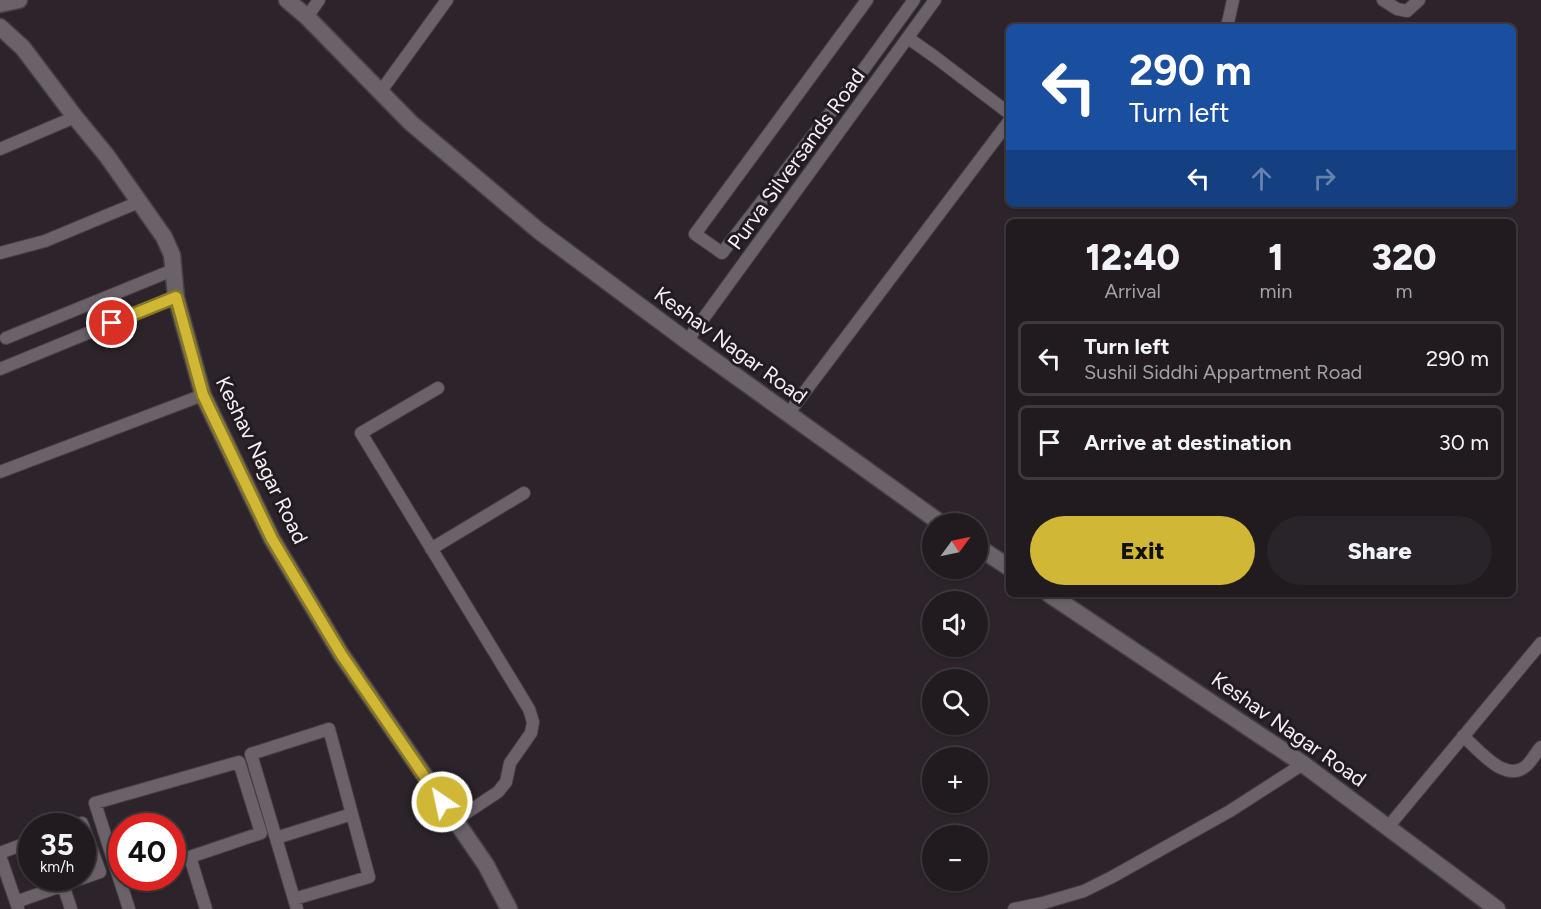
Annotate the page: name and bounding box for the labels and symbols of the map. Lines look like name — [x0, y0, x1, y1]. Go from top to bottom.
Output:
street label: Purva Silversands Road — [722, 64, 870, 254]
street label: Keshav Nagar Road — [650, 281, 812, 409]
pin — [86, 297, 137, 348]
street label: Keshav Nagar Road — [211, 372, 313, 548]
north arrow — [922, 513, 988, 579]
street label: Keshav Nagar Road — [1207, 666, 1371, 792]
position arrow — [410, 770, 474, 834]
speed limit sign: 40 — [108, 813, 186, 891]

